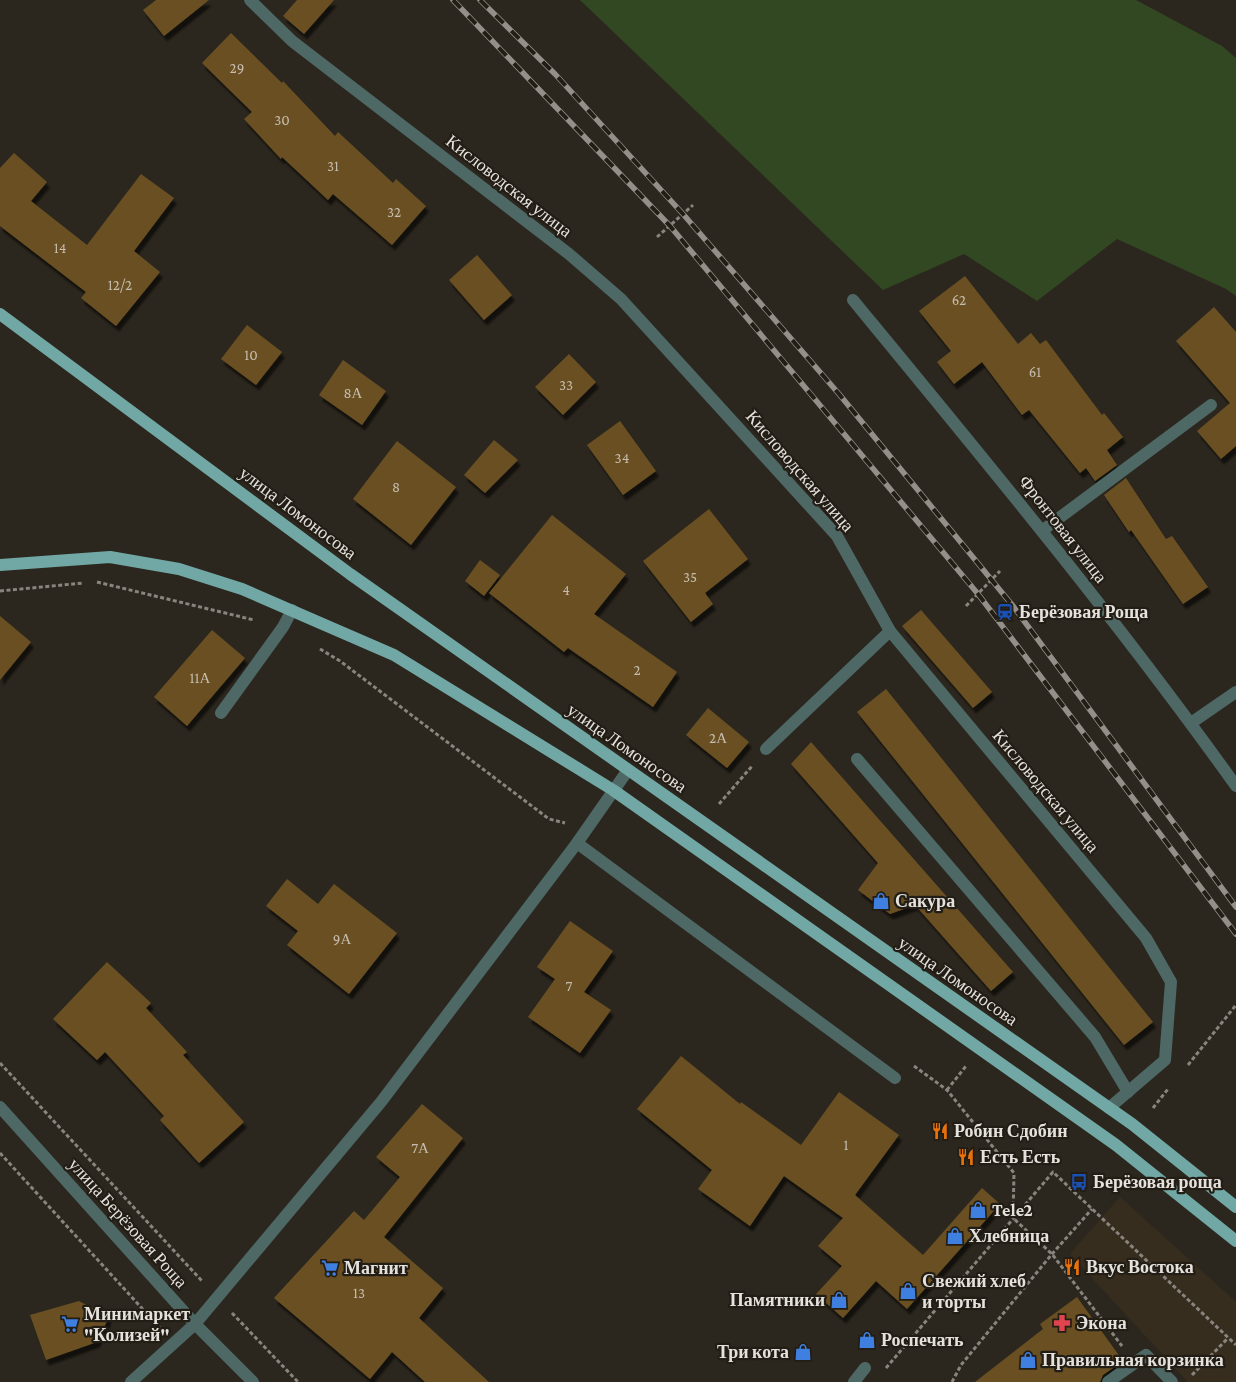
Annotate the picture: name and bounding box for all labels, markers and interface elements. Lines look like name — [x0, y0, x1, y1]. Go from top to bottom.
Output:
house number: 29 — [230, 60, 244, 76]
house number: 30 — [274, 112, 290, 128]
street label: Кисловодская улица — [442, 131, 576, 241]
house number: 31 — [327, 158, 339, 174]
house number: 32 — [387, 204, 401, 220]
house number: 14 — [54, 240, 66, 256]
house number: 12/2 — [108, 277, 132, 293]
house number: 62 — [952, 292, 966, 308]
house number: 10 — [244, 347, 258, 363]
house number: 61 — [1029, 364, 1041, 380]
house number: 33 — [559, 377, 573, 393]
house number: 8А — [344, 385, 363, 401]
street label: Кисловодская улица — [742, 406, 858, 536]
house number: 34 — [615, 450, 629, 466]
street label: улица Ломоносова — [236, 463, 360, 563]
street label: Фронтовая улица — [1015, 471, 1111, 587]
house number: 8 — [392, 479, 400, 495]
house number: 35 — [683, 569, 697, 585]
house number: 4 — [562, 582, 570, 598]
station icon: Берёзовая Роща — [995, 602, 1015, 622]
place label: Берёзовая Роща — [1019, 602, 1148, 622]
house number: 2 — [633, 662, 641, 678]
house number: 11А — [190, 670, 211, 686]
street label: улица Ломоносова — [564, 699, 690, 797]
street label: Кисловодская улица — [989, 726, 1103, 856]
house number: 2А — [709, 730, 727, 746]
shop icon: Сакура — [871, 891, 891, 911]
place label: Сакура — [895, 891, 955, 911]
house number: 9А — [333, 931, 351, 947]
street label: улица Ломоносова — [895, 932, 1021, 1030]
house number: 7 — [566, 978, 573, 994]
restaurant icon: Робин Сдобин — [930, 1121, 950, 1141]
place label: Робин Сдобин — [954, 1121, 1068, 1141]
house number: 1 — [844, 1137, 849, 1153]
house number: 7А — [411, 1140, 429, 1156]
restaurant icon: Есть Есть — [956, 1147, 976, 1167]
place label: Есть Есть — [980, 1147, 1061, 1167]
street label: улица Берёзовая Роща — [65, 1154, 191, 1292]
bus stop icon: Берёзовая роща — [1069, 1172, 1089, 1192]
place label: Берёзовая роща — [1093, 1172, 1222, 1192]
shop icon: Tele2 — [968, 1200, 988, 1220]
place label: Tele2 — [992, 1200, 1033, 1220]
shop icon: Хлебница — [945, 1226, 965, 1246]
place label: Хлебница — [969, 1226, 1049, 1246]
restaurant icon: Вкус Востока — [1062, 1257, 1082, 1277]
place label: Вкус Востока — [1086, 1257, 1194, 1277]
supermarket icon: Магнит — [320, 1258, 340, 1278]
place label: Магнит — [344, 1258, 408, 1278]
place label: Свежий хлеб и торты — [922, 1271, 1026, 1312]
shop icon: Свежий хлеб и торты — [898, 1281, 918, 1301]
house number: 13 — [353, 1285, 365, 1301]
place label: Памятники — [730, 1290, 825, 1310]
shop icon: Памятники — [829, 1290, 849, 1310]
place label: Минимаркет "Колизей" — [84, 1304, 190, 1345]
pharmacy icon: Экона — [1052, 1313, 1072, 1333]
place label: Экона — [1076, 1313, 1127, 1333]
supermarket icon: Минимаркет "Колизей" — [60, 1314, 80, 1334]
shop icon: Роспечать — [857, 1330, 877, 1350]
place label: Роспечать — [881, 1330, 964, 1350]
place label: Три кота — [717, 1342, 789, 1362]
shop icon: Три кота — [793, 1342, 813, 1362]
shop icon: Правильная корзинка — [1018, 1350, 1038, 1370]
place label: Правильная корзинка — [1042, 1350, 1224, 1370]

